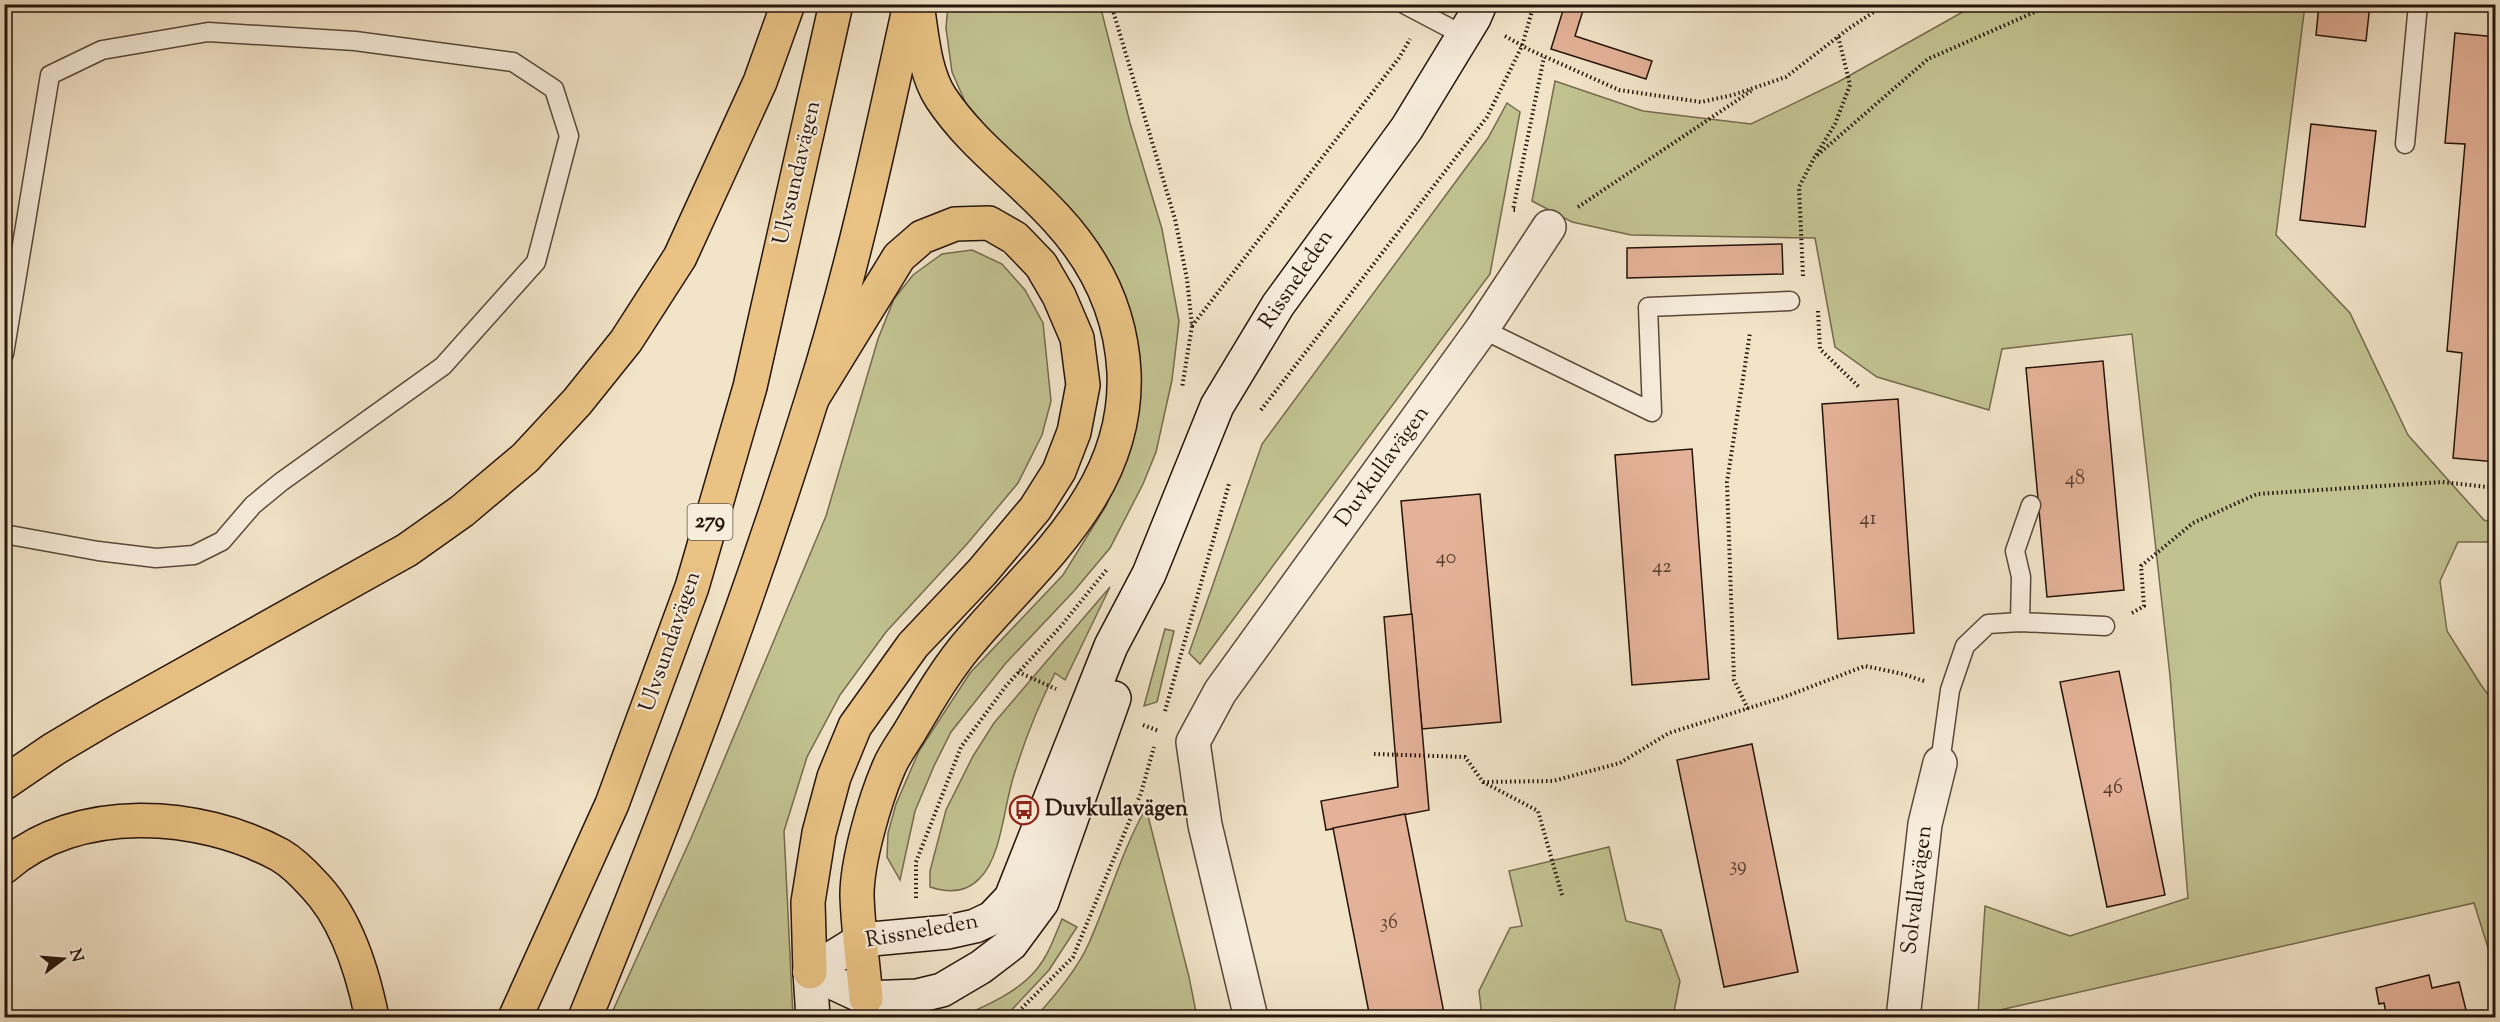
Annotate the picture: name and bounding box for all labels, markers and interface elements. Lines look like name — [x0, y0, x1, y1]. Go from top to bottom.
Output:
street label: Ulvsundavägen — [766, 98, 830, 248]
street label: Rissneleden — [1252, 224, 1342, 336]
street label: Duvkullavägen — [1328, 400, 1438, 534]
house number: 48 — [2065, 465, 2085, 494]
road number: 279 — [688, 504, 732, 540]
house number: 41 — [1860, 505, 1877, 534]
house number: 40 — [1436, 544, 1456, 573]
house number: 42 — [1652, 553, 1672, 582]
street label: Ulvsundavägen — [632, 567, 710, 717]
house number: 46 — [2103, 774, 2123, 803]
bus stop icon: Duvkullavägen — [1008, 794, 1040, 826]
place label: Duvkullavägen — [1045, 794, 1188, 826]
street label: Solvallavägen — [1894, 824, 1942, 956]
house number: 39 — [1729, 852, 1747, 881]
street label: Rissneleden — [863, 906, 981, 958]
house number: 36 — [1380, 909, 1398, 938]
north arrow — [33, 929, 93, 989]
text: N — [62, 946, 88, 965]

